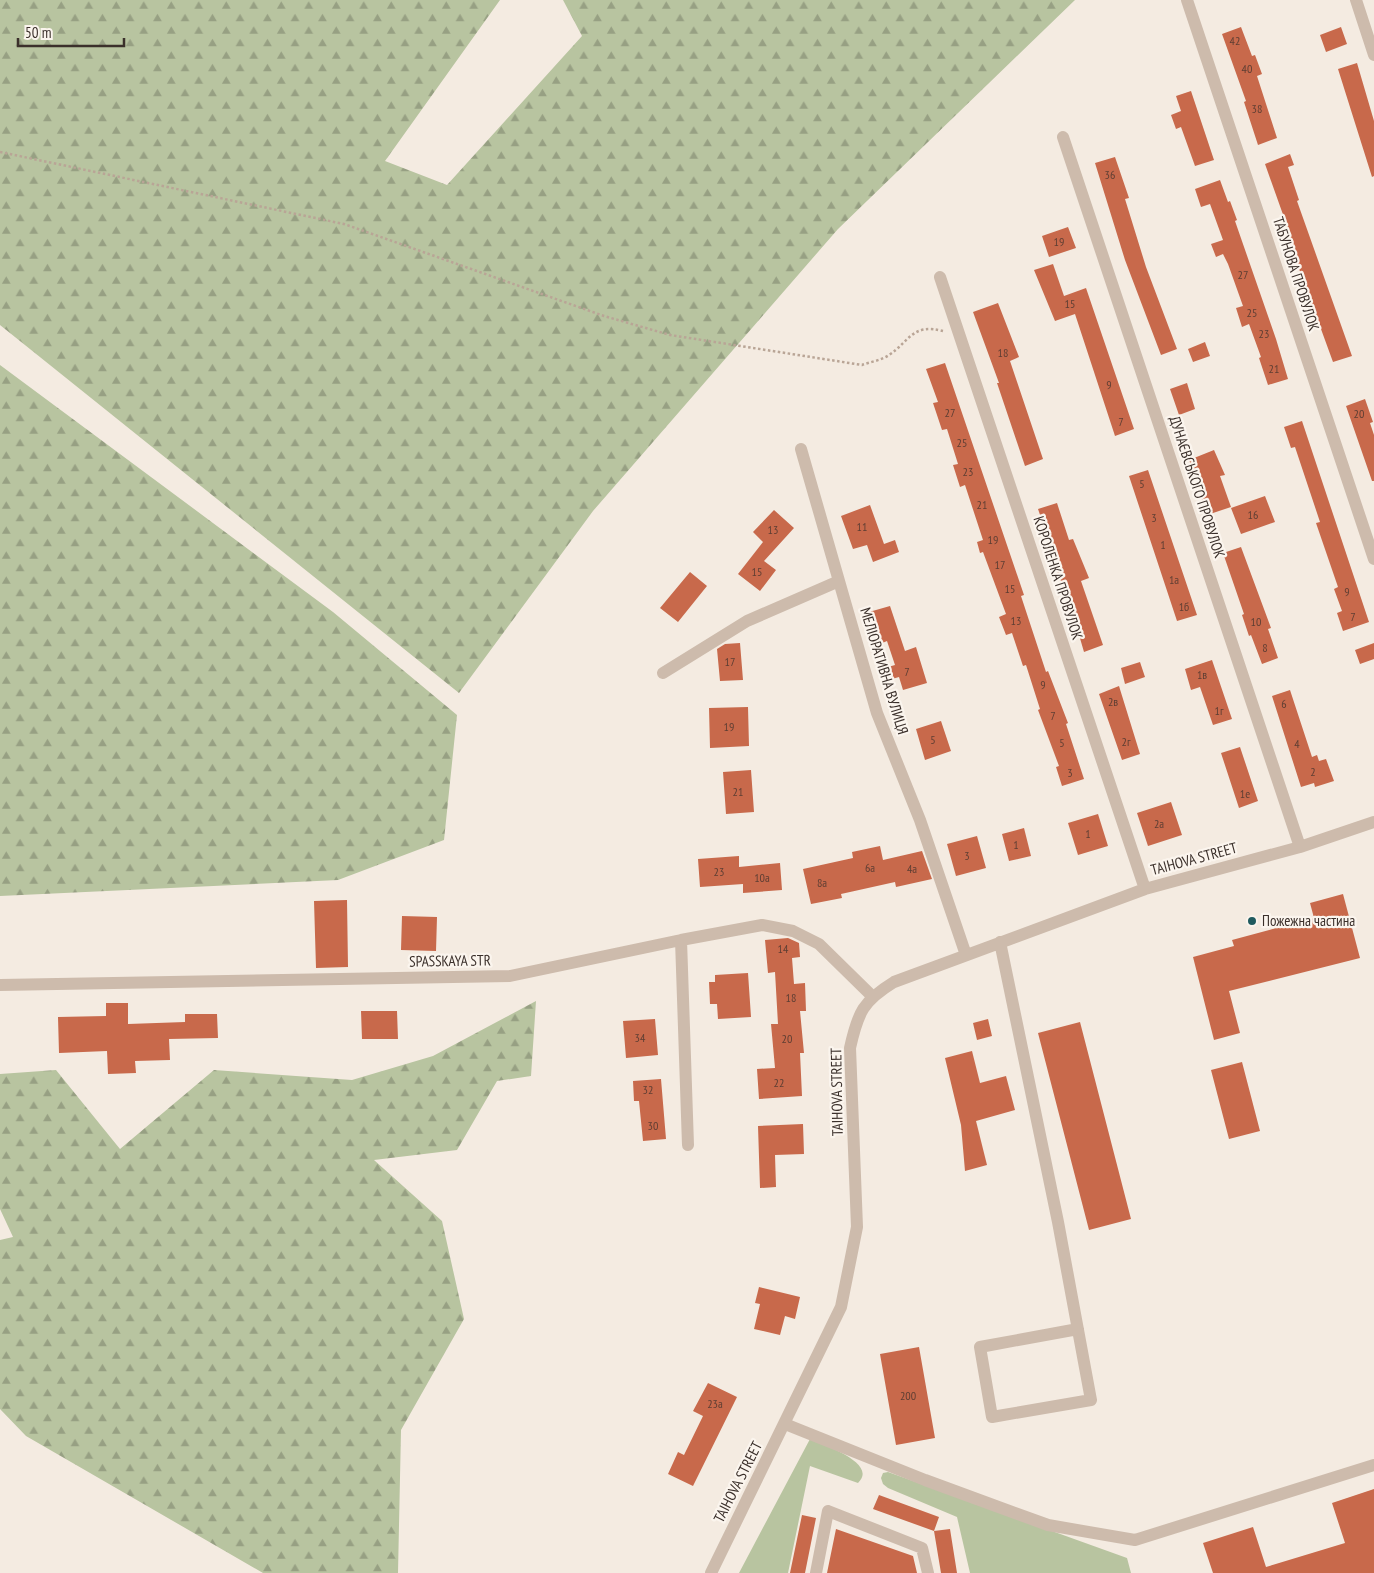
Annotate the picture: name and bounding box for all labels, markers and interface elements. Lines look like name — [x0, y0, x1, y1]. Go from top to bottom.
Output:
scale bar — [18, 15, 124, 47]
text: 50 m — [25, 23, 51, 42]
house number: 42 — [1230, 33, 1240, 48]
house number: 40 — [1242, 61, 1252, 76]
house number: 38 — [1252, 101, 1262, 116]
house number: 36 — [1105, 167, 1115, 182]
street label: ТАБУНОВА ПРОВУЛОК — [1269, 214, 1324, 334]
house number: 19 — [1054, 234, 1064, 249]
house number: 27 — [1238, 267, 1248, 282]
house number: 15 — [1065, 296, 1075, 311]
house number: 25 — [1247, 305, 1257, 320]
house number: 23 — [1259, 326, 1269, 341]
house number: 18 — [998, 345, 1008, 360]
house number: 21 — [1269, 361, 1279, 376]
house number: 9 — [1106, 377, 1112, 392]
house number: 27 — [945, 405, 955, 420]
house number: 20 — [1354, 406, 1364, 421]
street label: ДУНАЄВСЬКОГО ПРОВУЛОК — [1166, 413, 1230, 561]
house number: 7 — [1118, 414, 1124, 429]
house number: 25 — [957, 435, 967, 450]
house number: 23 — [963, 464, 973, 479]
house number: 5 — [1139, 476, 1145, 491]
house number: 21 — [977, 497, 987, 512]
house number: 16 — [1248, 507, 1258, 522]
house number: 3 — [1151, 510, 1157, 525]
street label: КОРОЛЕНКА ПРОВУЛОК — [1030, 514, 1088, 643]
house number: 11 — [857, 519, 867, 534]
house number: 13 — [768, 522, 778, 537]
house number: 19 — [988, 532, 998, 547]
house number: 1 — [1160, 537, 1166, 552]
house number: 17 — [995, 557, 1005, 572]
house number: 15 — [752, 564, 762, 579]
house number: 1а — [1169, 572, 1179, 587]
house number: 15 — [1005, 581, 1015, 596]
house number: 9 — [1344, 584, 1350, 599]
house number: 1б — [1179, 599, 1189, 614]
street label: МЕЛІОРАТИВНА ВУЛИЦЯ — [856, 605, 913, 737]
house number: 7 — [1350, 609, 1356, 624]
house number: 13 — [1011, 613, 1021, 628]
house number: 10 — [1251, 614, 1261, 629]
house number: 8 — [1262, 640, 1268, 655]
house number: 17 — [725, 654, 735, 669]
house number: 7 — [904, 664, 910, 679]
house number: 1в — [1197, 667, 1207, 682]
house number: 9 — [1040, 677, 1046, 692]
house number: 2в — [1108, 694, 1118, 709]
house number: 6 — [1281, 696, 1287, 711]
house number: 1г — [1215, 703, 1224, 718]
house number: 7 — [1050, 708, 1056, 723]
house number: 19 — [724, 719, 734, 734]
house number: 5 — [930, 732, 936, 747]
house number: 2г — [1122, 734, 1131, 749]
house number: 5 — [1059, 735, 1065, 750]
house number: 4 — [1294, 736, 1300, 751]
house number: 2 — [1310, 764, 1316, 779]
house number: 3 — [1067, 765, 1073, 780]
house number: 21 — [733, 784, 743, 799]
house number: 1е — [1240, 786, 1250, 801]
house number: 2а — [1154, 816, 1164, 831]
house number: 1 — [1085, 826, 1091, 841]
house number: 1 — [1013, 837, 1019, 852]
street label: TAIHOVA STREET — [1149, 838, 1239, 879]
house number: 3 — [964, 848, 970, 863]
house number: 6а — [865, 860, 875, 875]
house number: 4а — [907, 861, 917, 876]
house number: 23 — [714, 864, 724, 879]
house number: 10а — [754, 870, 770, 885]
house number: 8а — [817, 875, 827, 890]
place label: Пожежна частина — [1262, 911, 1355, 930]
marker: Пожежна частина — [1246, 915, 1258, 927]
house number: 14 — [778, 941, 789, 956]
street label: SPASSKAYA STR — [409, 950, 491, 971]
house number: 18 — [786, 990, 796, 1005]
house number: 34 — [635, 1030, 646, 1045]
house number: 20 — [782, 1031, 792, 1046]
street label: TAIHOVA STREET — [826, 1047, 847, 1136]
house number: 22 — [774, 1075, 784, 1090]
house number: 32 — [643, 1082, 653, 1097]
house number: 30 — [648, 1118, 658, 1133]
house number: 200 — [900, 1388, 916, 1403]
house number: 23а — [707, 1396, 723, 1411]
street label: TAIHOVA STREET — [709, 1438, 766, 1525]

